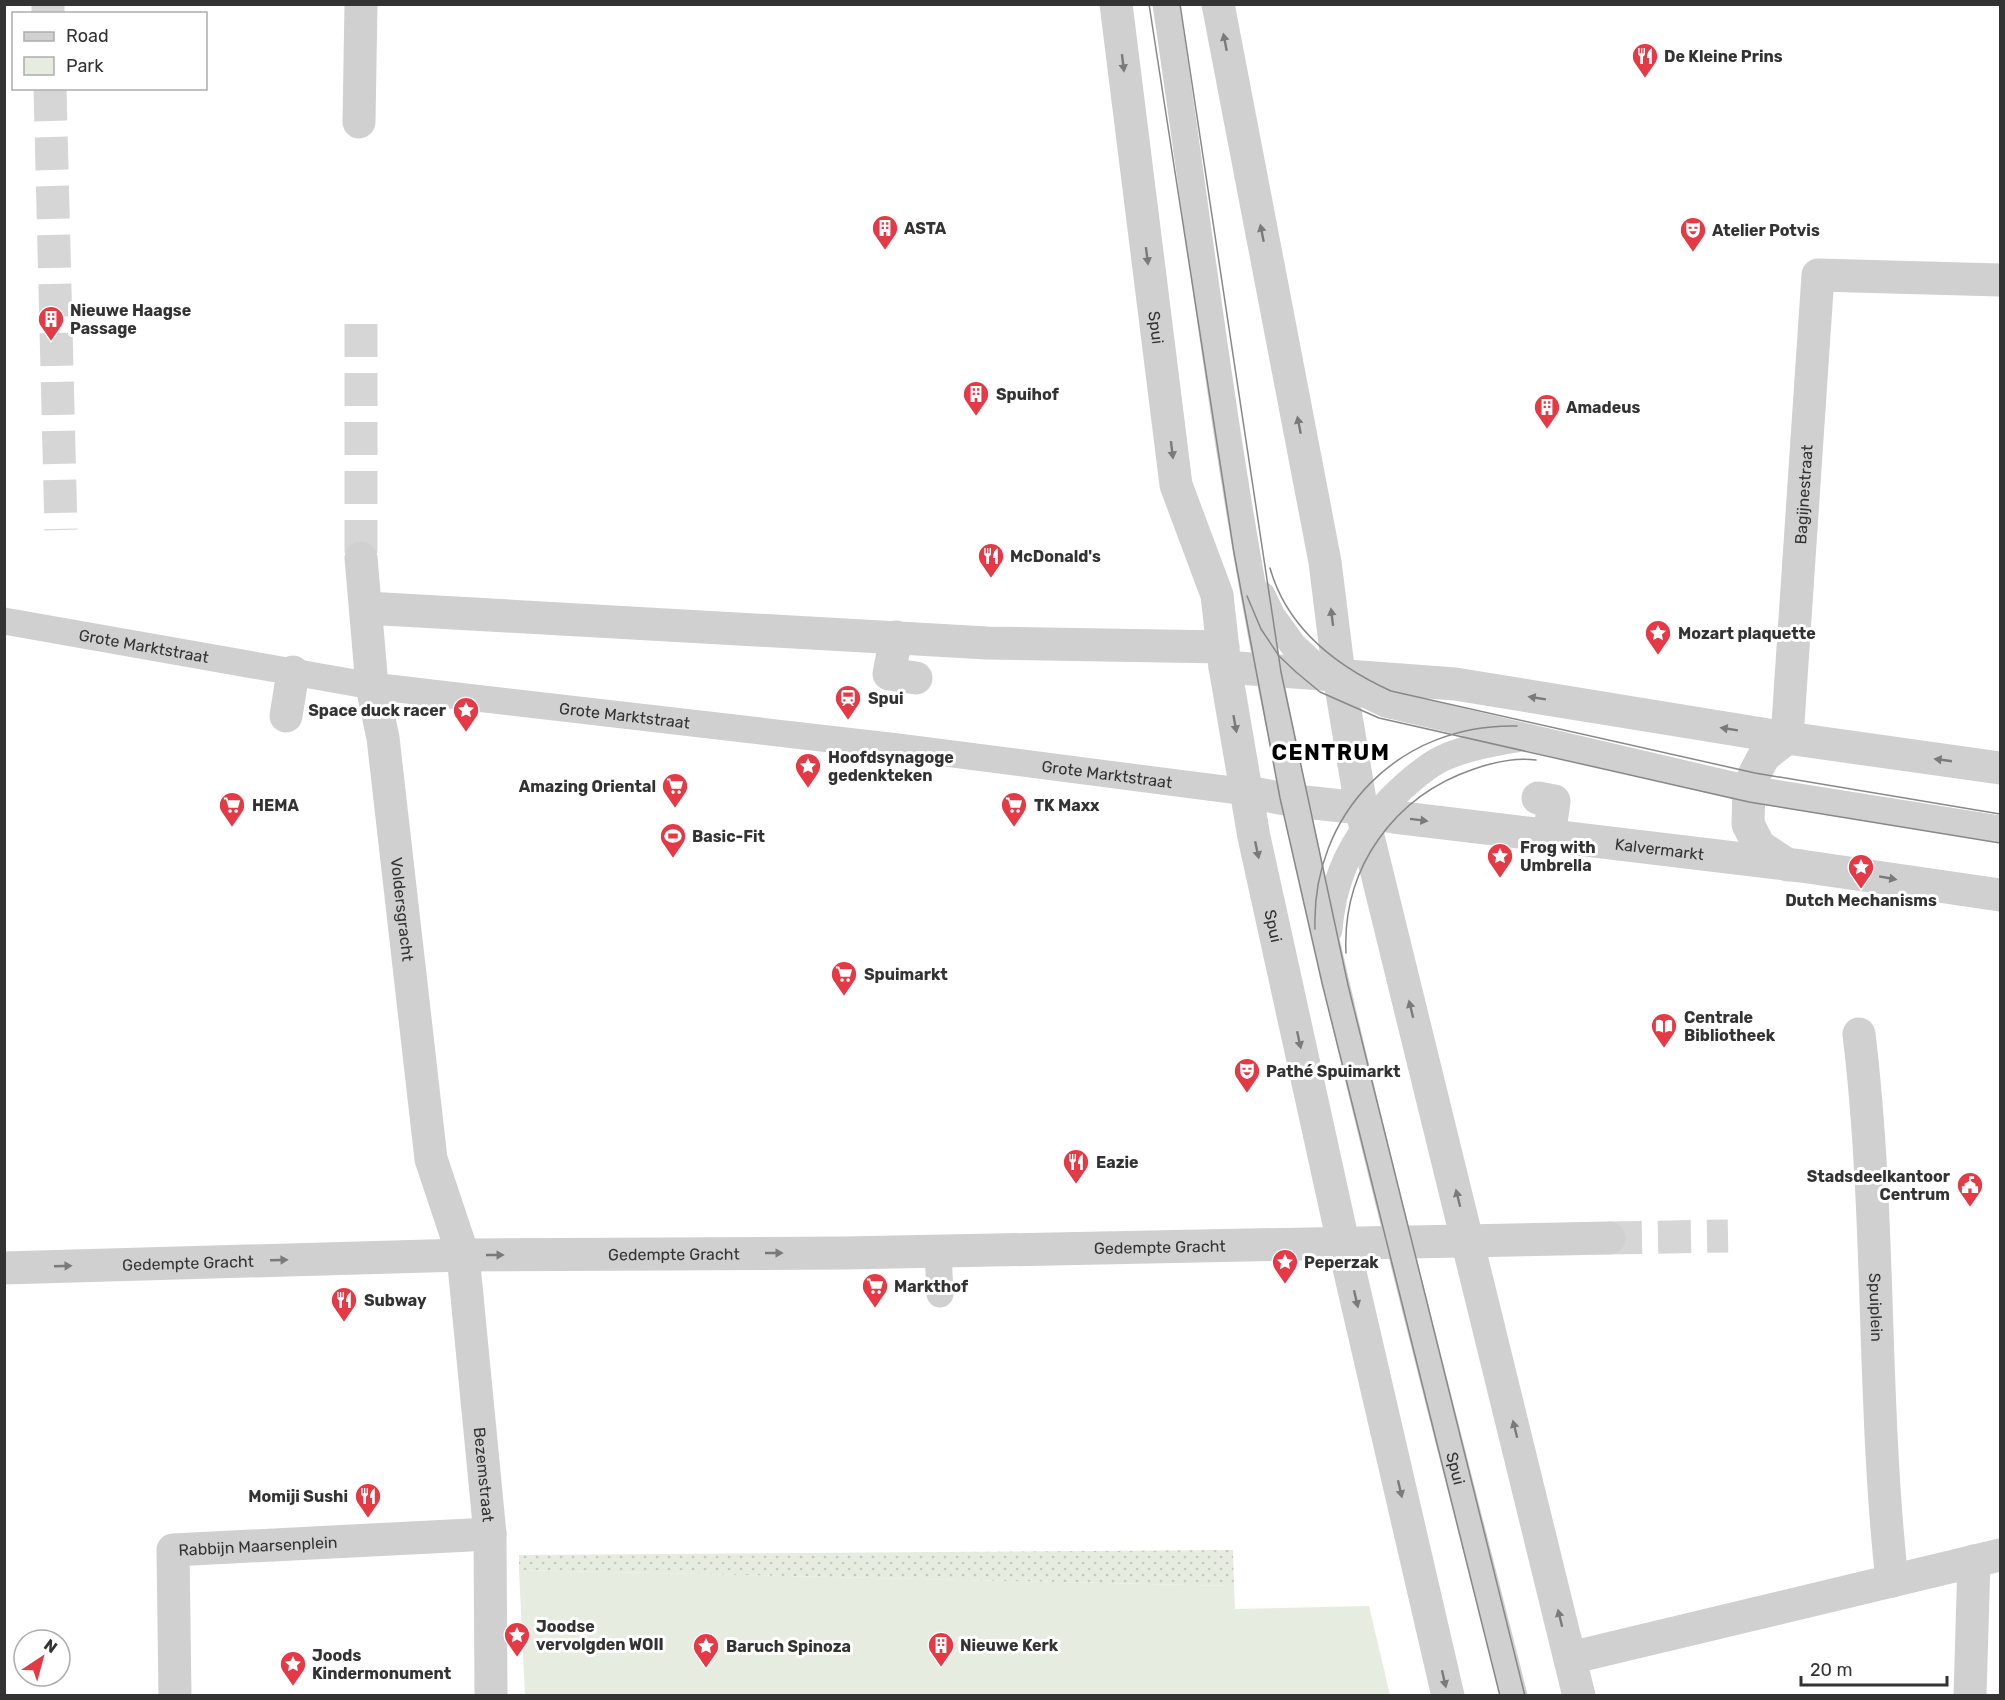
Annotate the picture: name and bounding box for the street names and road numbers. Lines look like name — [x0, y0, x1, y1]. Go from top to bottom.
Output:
street label: Spui — [1145, 310, 1168, 345]
street label: Bagijnestraat — [1790, 444, 1816, 545]
street label: Grote Marktstraat — [77, 625, 210, 666]
street label: Grote Marktstraat — [558, 698, 691, 732]
street label: Grote Marktstraat — [1041, 756, 1173, 792]
street label: Kalvermarkt — [1614, 834, 1705, 864]
street label: Voldersgracht — [387, 856, 418, 962]
street label: Spui — [1261, 908, 1286, 944]
street label: Gedempte Gracht — [1094, 1236, 1226, 1258]
street label: Gedempte Gracht — [608, 1244, 740, 1264]
street label: Gedempte Gracht — [122, 1251, 254, 1274]
street label: Spuiplein — [1866, 1273, 1887, 1342]
street label: Bezemstraat — [470, 1426, 498, 1523]
street label: Spui — [1443, 1450, 1469, 1487]
street label: Rabbijn Maarsenplein — [178, 1532, 338, 1559]

